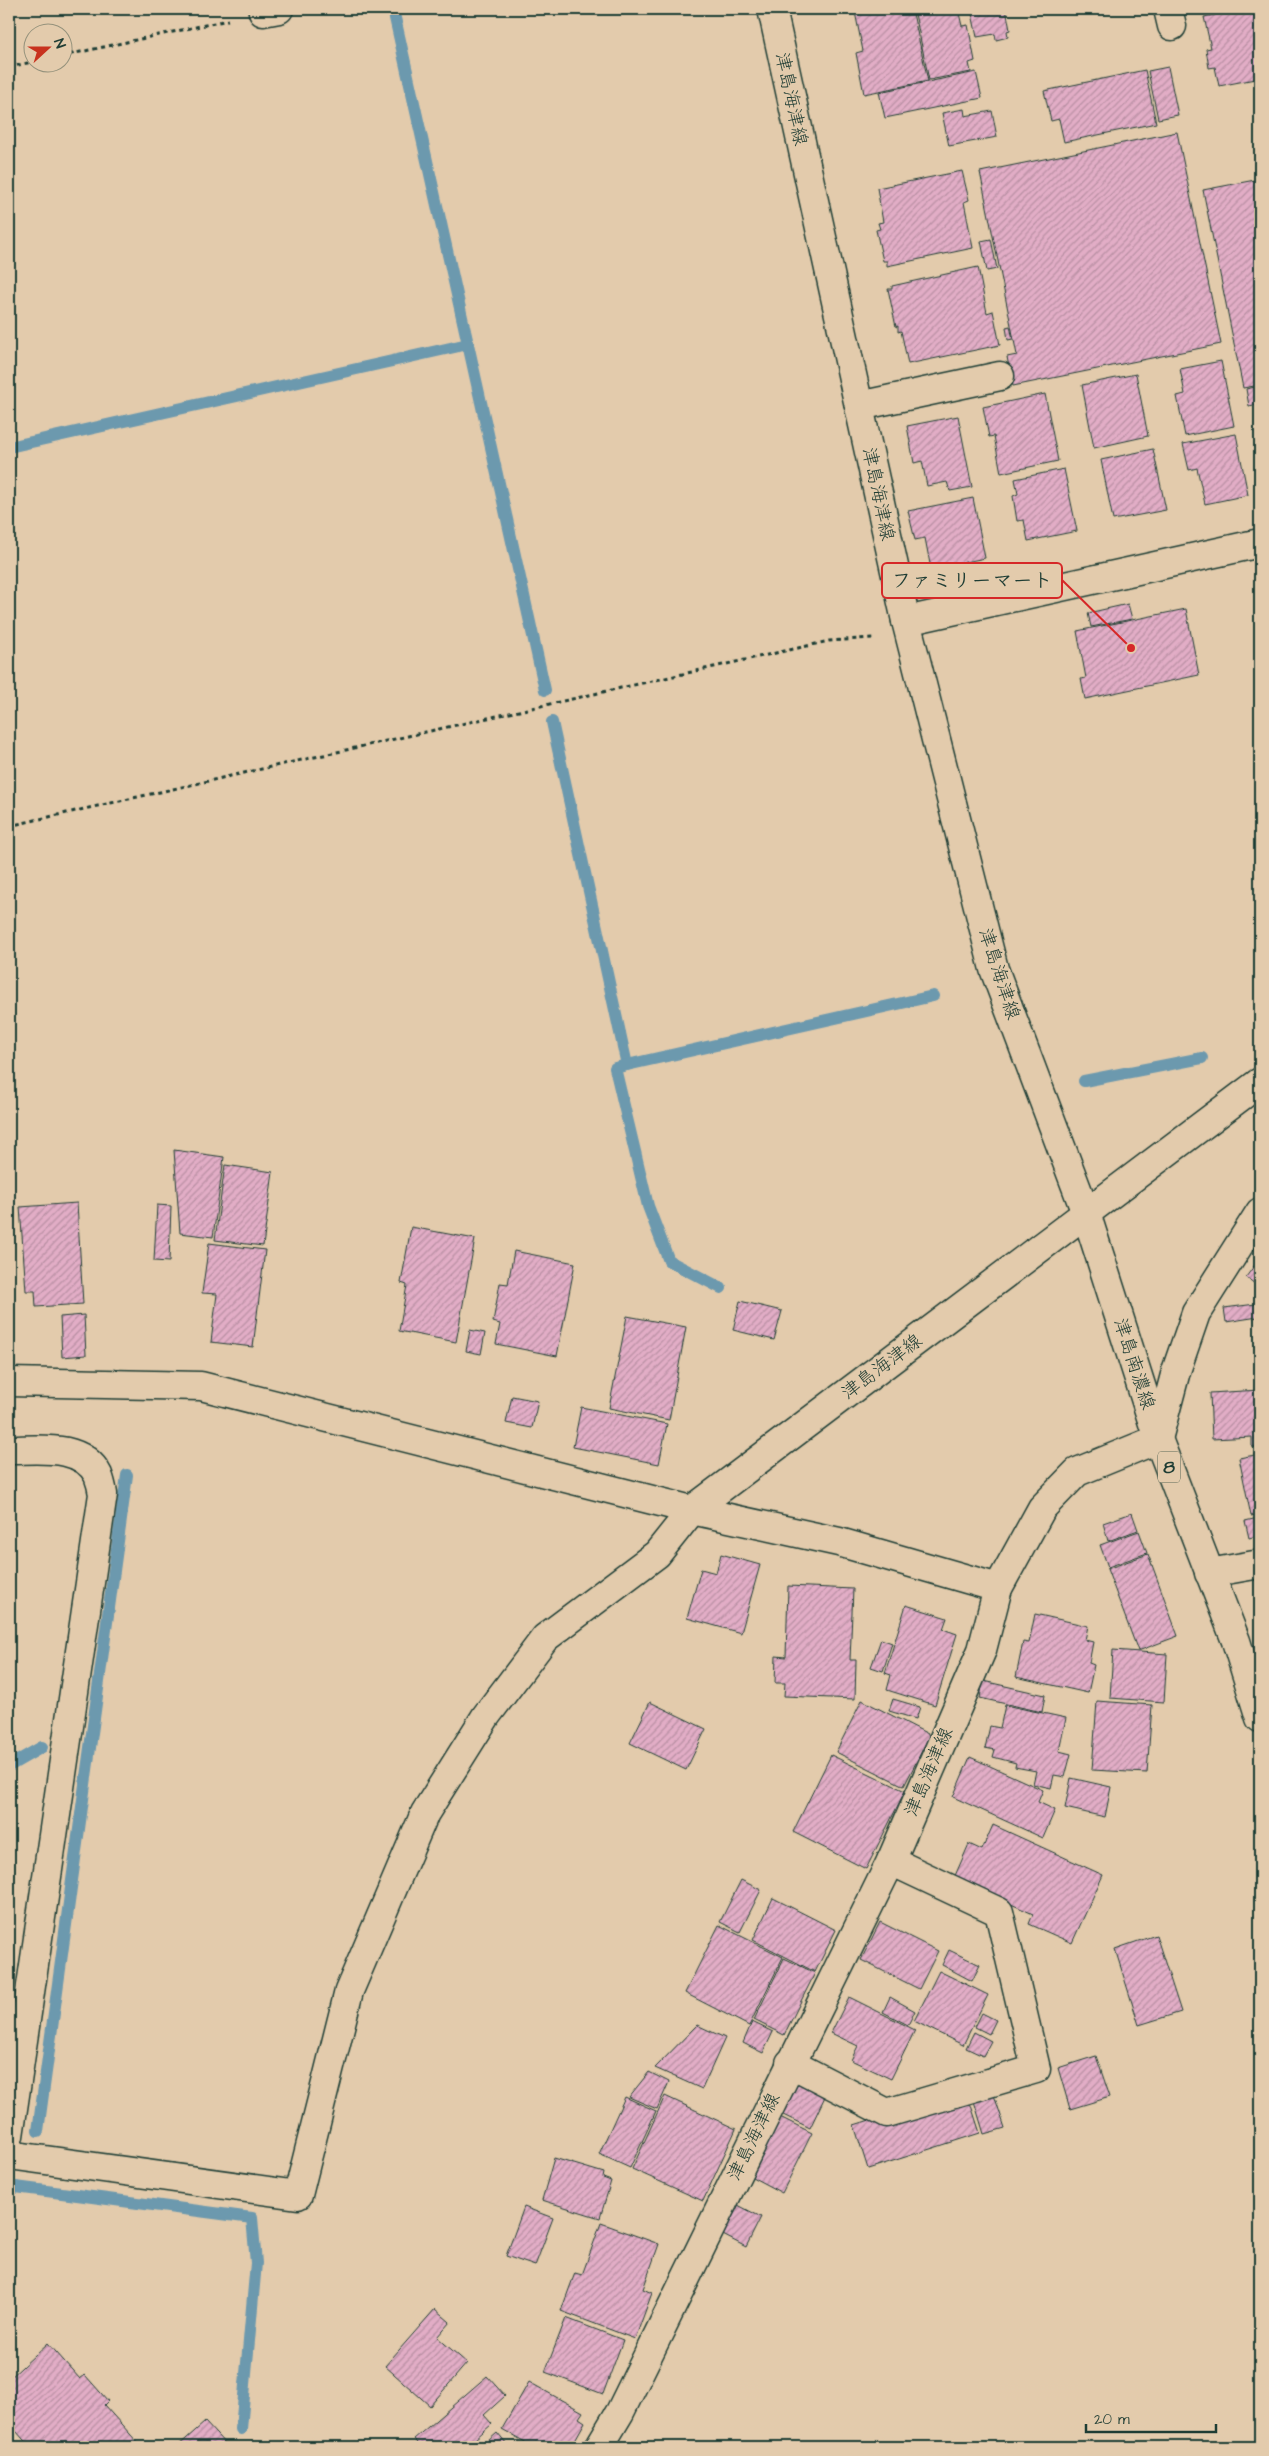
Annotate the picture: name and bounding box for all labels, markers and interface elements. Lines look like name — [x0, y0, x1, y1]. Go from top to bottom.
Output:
north arrow — [22, 22, 72, 72]
text: N — [48, 36, 70, 52]
street label: 津島海津線 — [768, 50, 814, 148]
street label: 津島海津線 — [855, 445, 901, 543]
callout: ファミリーマート — [882, 563, 1062, 598]
text: ファミリーマート — [892, 567, 1052, 595]
street label: 津島海津線 — [971, 925, 1027, 1023]
street label: 津島南濃線 — [1106, 1315, 1162, 1413]
street label: 津島海津線 — [836, 1328, 928, 1406]
road number: 8 — [1158, 1451, 1180, 1482]
street label: 津島海津線 — [898, 1723, 960, 1821]
street label: 津島海津線 — [721, 2088, 787, 2186]
scale bar — [1086, 2401, 1216, 2433]
text: 20 m — [1094, 2409, 1130, 2430]

